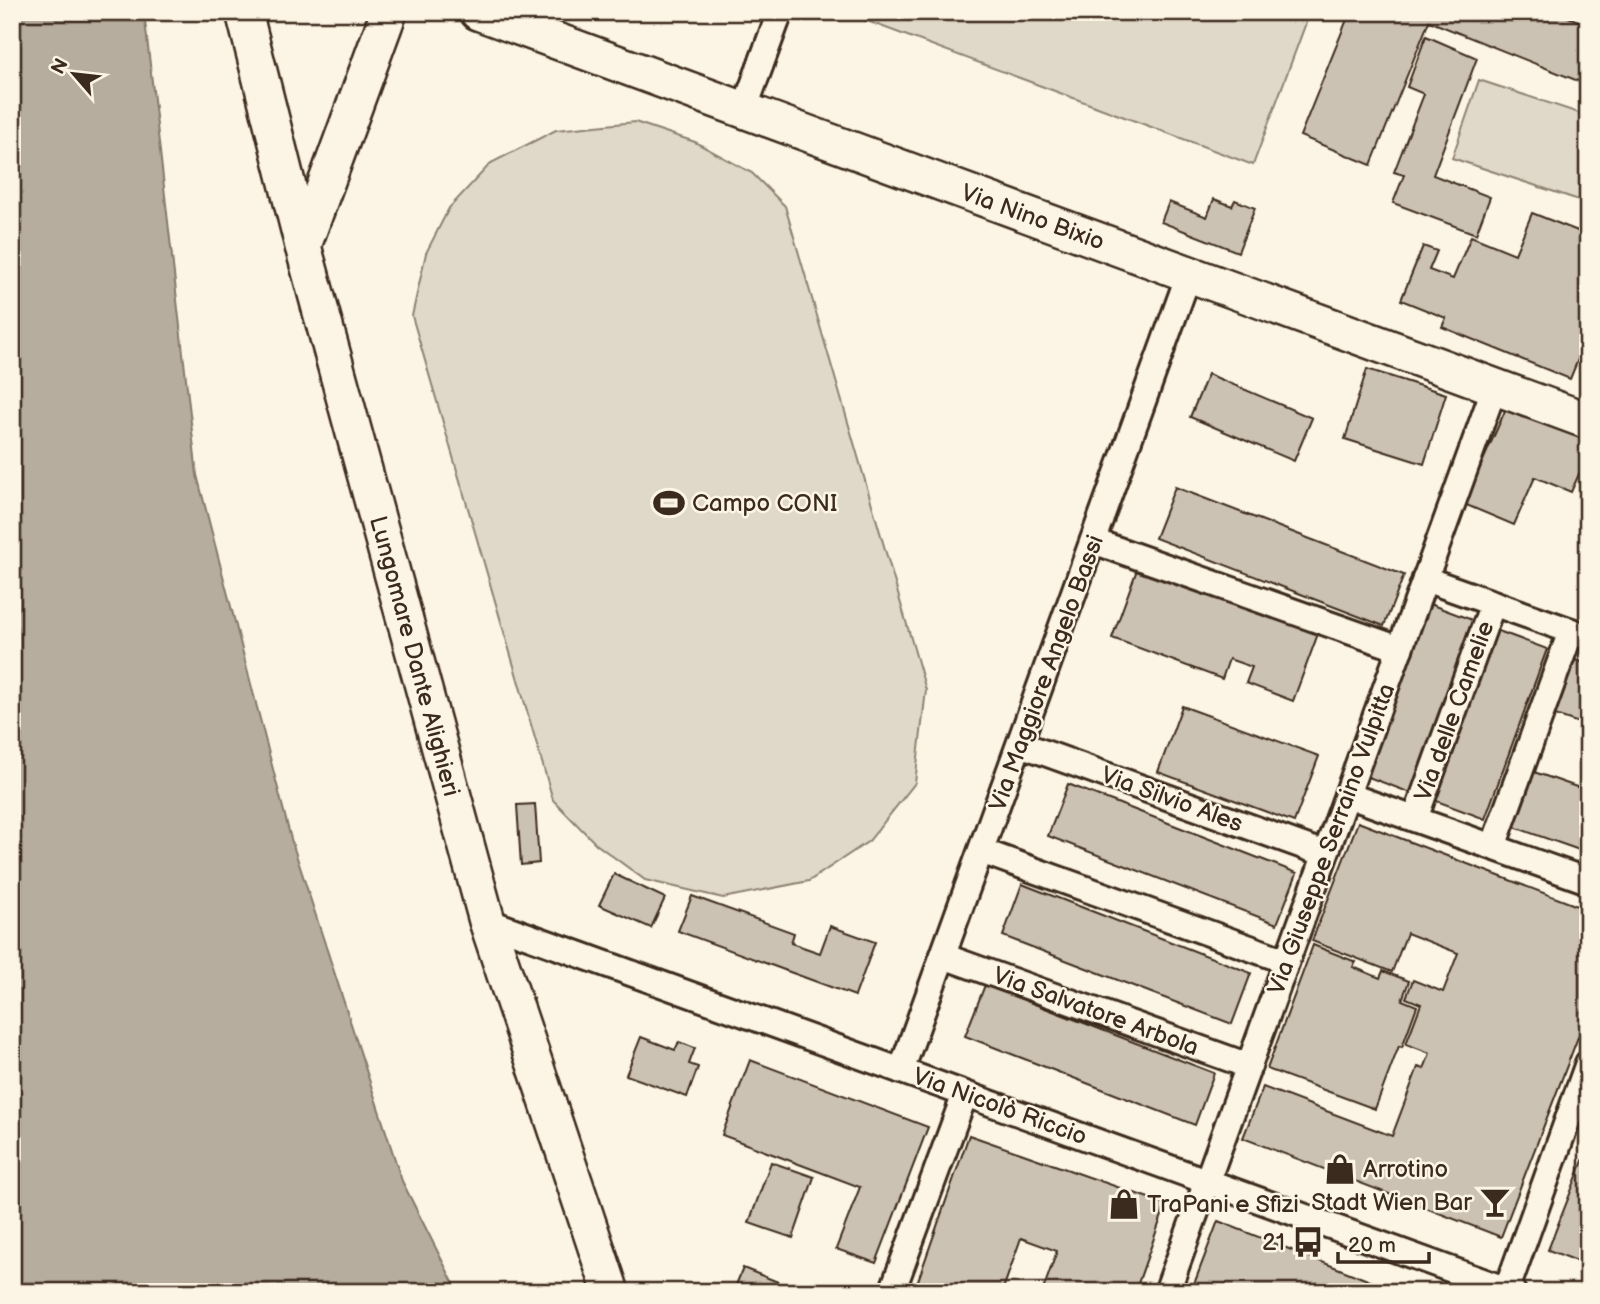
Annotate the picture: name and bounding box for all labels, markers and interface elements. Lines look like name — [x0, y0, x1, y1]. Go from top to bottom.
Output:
north arrow — [38, 38, 108, 108]
text: N — [47, 55, 74, 78]
street label: Via Nino Bixio — [957, 178, 1108, 257]
sports icon: Campo CONI — [652, 486, 686, 520]
place label: Campo CONI — [692, 489, 837, 518]
street label: Lungomare Dante Alighieri — [363, 513, 466, 800]
street label: Via Maggiore Angelo Bassi — [983, 531, 1110, 815]
street label: Via delle Camelie — [1408, 617, 1501, 805]
street label: Via Giuseppe Serraino Vulpitta — [1262, 680, 1401, 999]
street label: Via Silvio Ales — [1097, 760, 1247, 839]
street label: Via Salvatore Arbola — [989, 961, 1203, 1062]
street label: Via Nicolò Riccio — [909, 1062, 1091, 1151]
shop icon: Arrotino — [1323, 1152, 1357, 1186]
place label: Arrotino — [1363, 1155, 1448, 1184]
bar icon: Stadt Wien Bar — [1478, 1185, 1512, 1219]
shop icon: TraPani e Sfizi — [1107, 1187, 1141, 1221]
place label: Stadt Wien Bar — [1311, 1188, 1472, 1217]
place label: TraPani e Sfizi — [1147, 1190, 1299, 1219]
scale bar — [1338, 1220, 1428, 1264]
bus stop icon: 21 — [1291, 1225, 1325, 1259]
place label: 21 — [1262, 1228, 1285, 1257]
text: 20 m — [1348, 1233, 1396, 1258]

